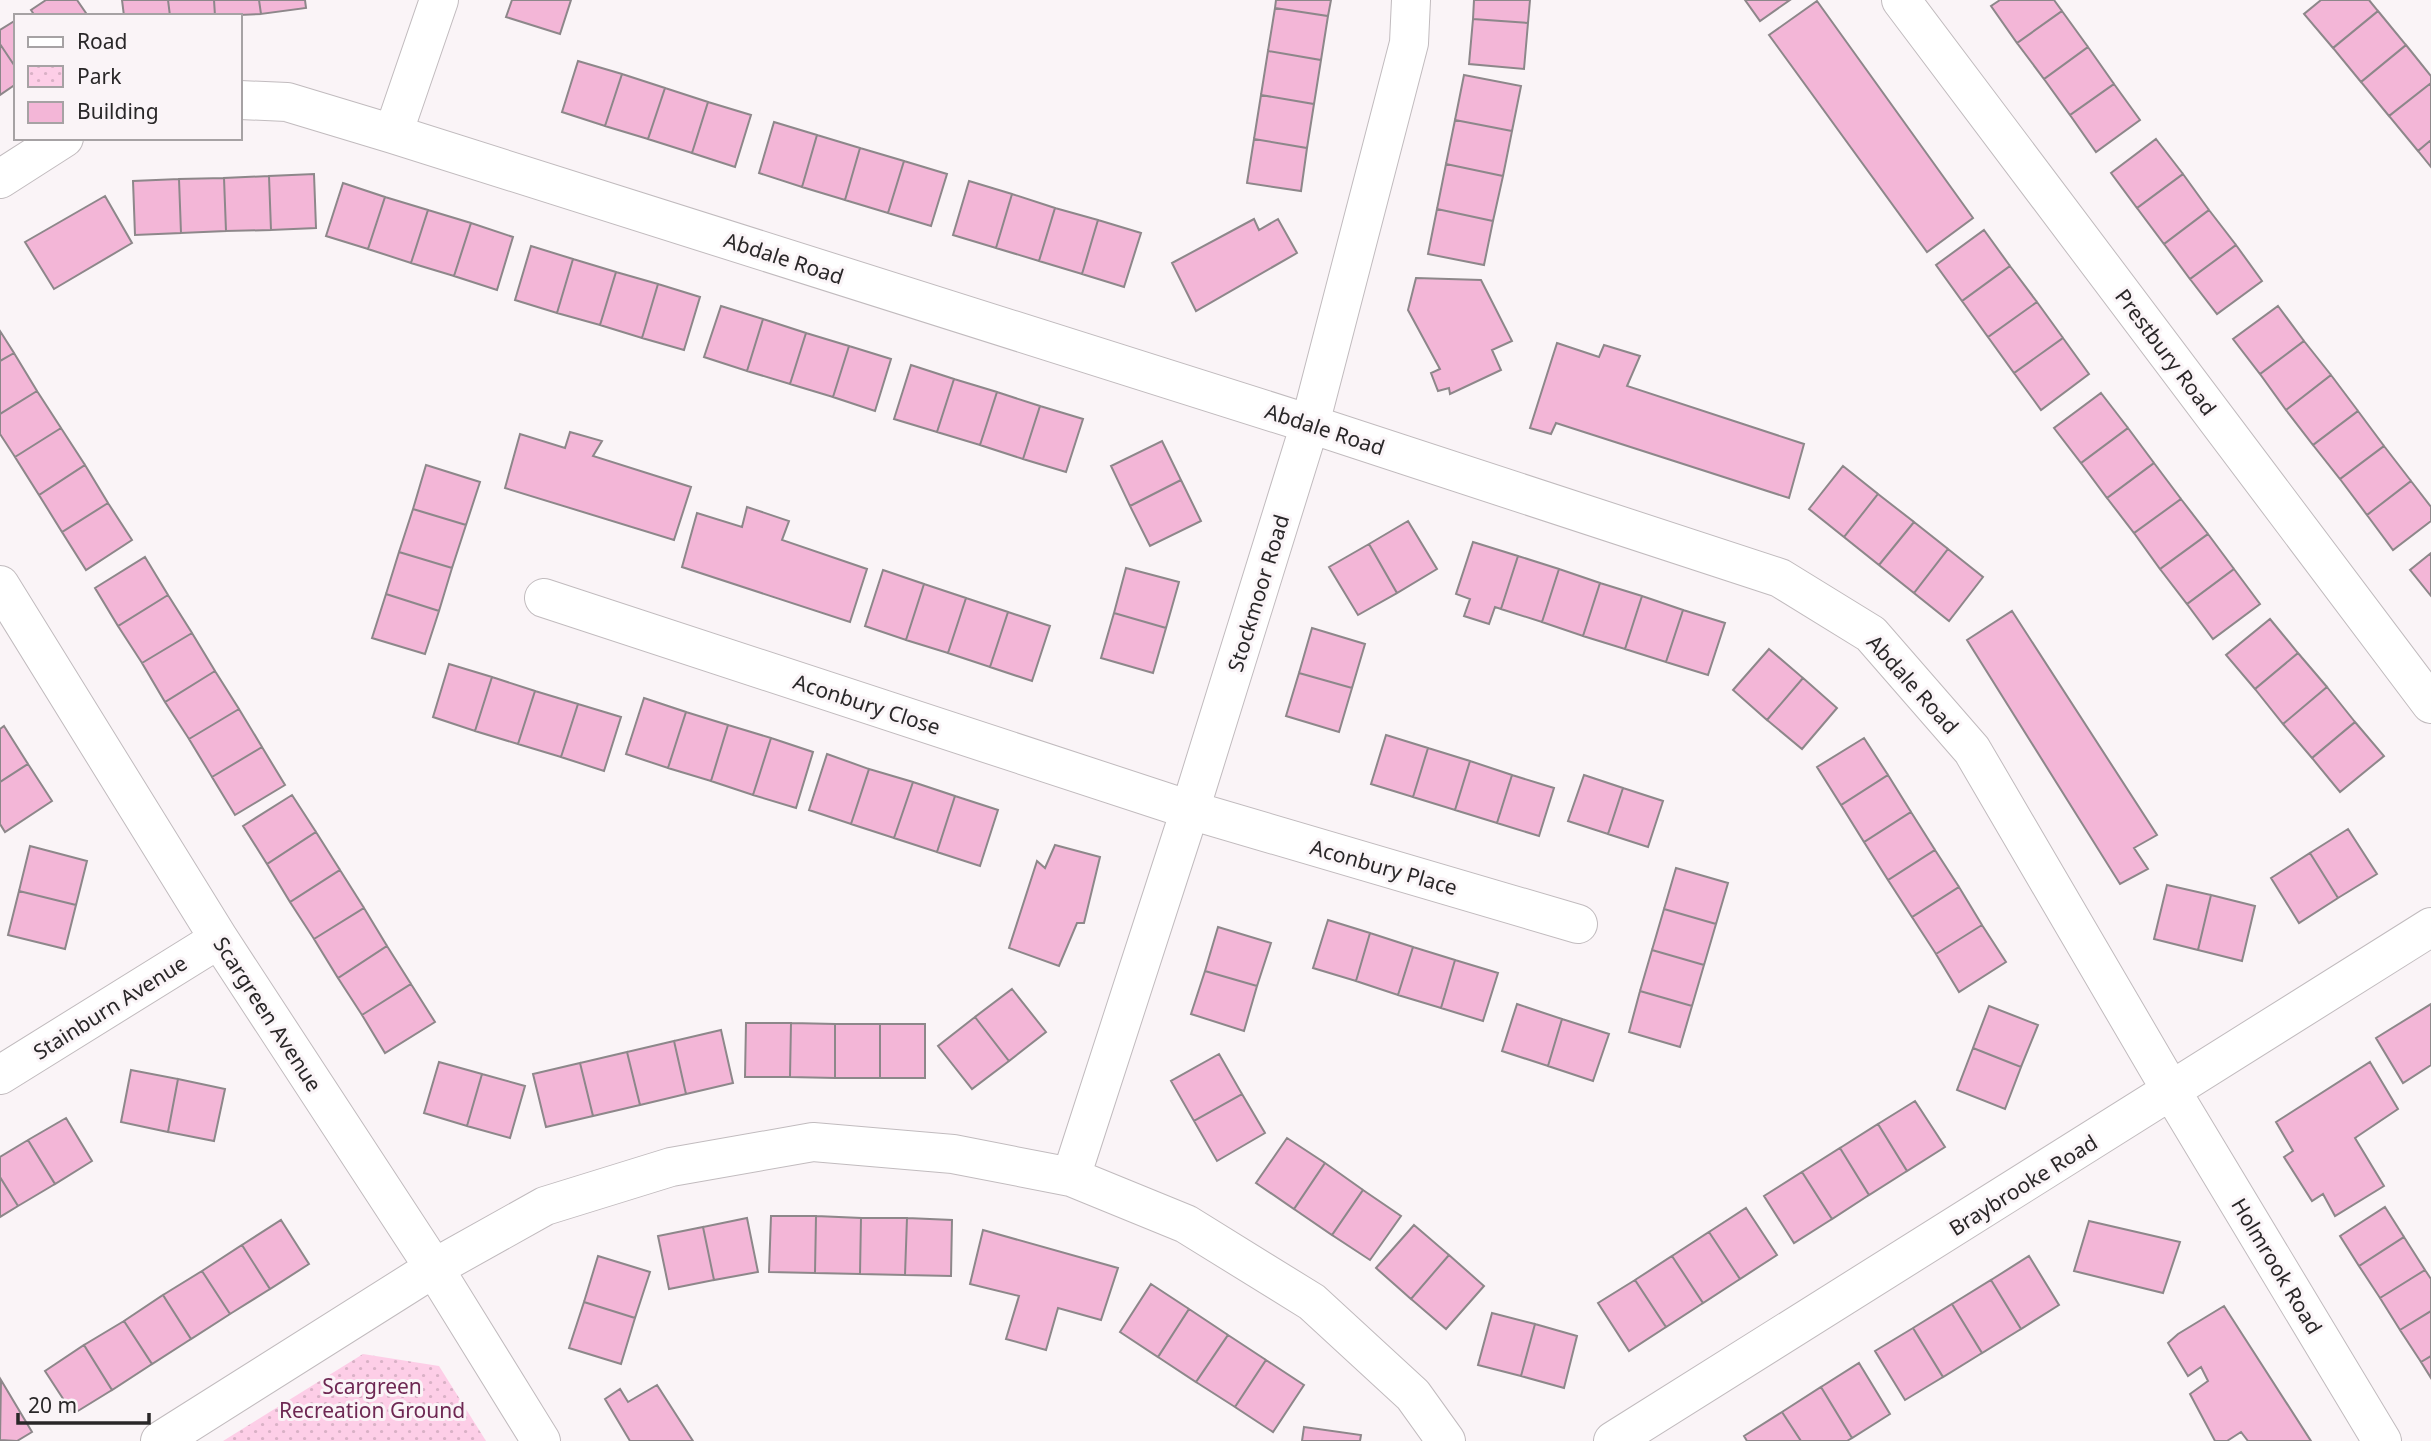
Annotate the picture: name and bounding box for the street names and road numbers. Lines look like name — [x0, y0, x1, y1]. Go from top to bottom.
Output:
street label: Abdale Road — [721, 225, 847, 291]
street label: Prestbury Road — [2109, 283, 2223, 421]
street label: Abdale Road — [1262, 396, 1388, 462]
street label: Stockmoor Road — [1221, 511, 1295, 675]
street label: Abdale Road — [1861, 628, 1965, 740]
street label: Aconbury Close — [790, 667, 944, 741]
street label: Aconbury Place — [1307, 833, 1461, 901]
street label: Scargreen Avenue — [208, 931, 328, 1097]
street label: Stainburn Avenue — [28, 948, 192, 1066]
street label: Braybrooke Road — [1944, 1128, 2102, 1242]
street label: Holmrook Road — [2225, 1193, 2329, 1339]

